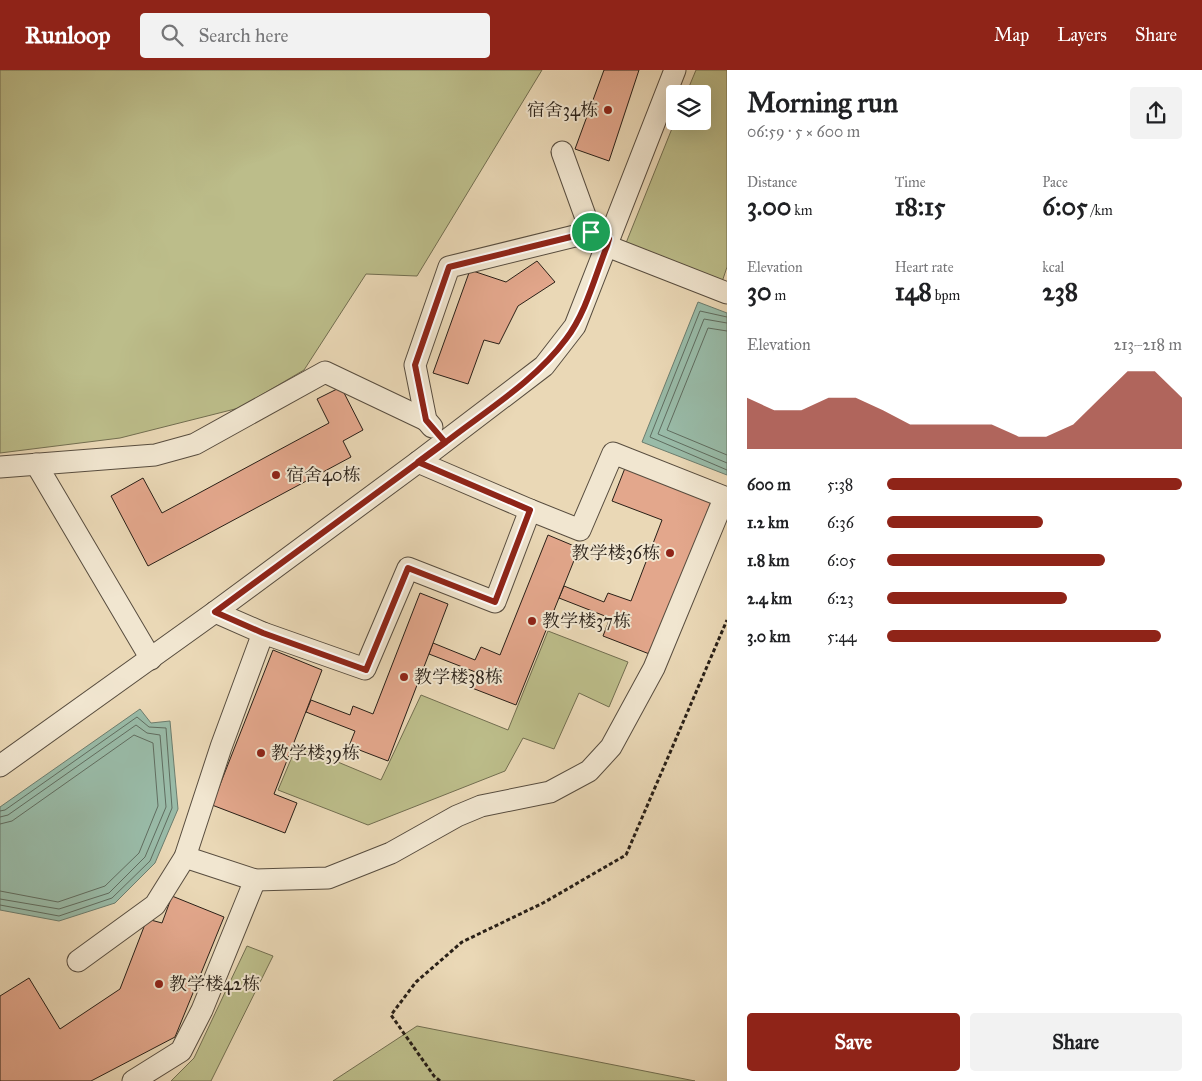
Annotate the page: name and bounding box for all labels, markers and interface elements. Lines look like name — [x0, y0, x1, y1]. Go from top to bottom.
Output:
search box — [140, 13, 490, 58]
text: Runloop — [25, 20, 110, 50]
icon: search — [158, 21, 186, 49]
text: Search here — [198, 24, 288, 47]
text: Map — [994, 24, 1029, 46]
text: Layers — [1057, 24, 1107, 46]
text: Share — [1135, 24, 1177, 46]
map controls — [666, 85, 711, 130]
button: layers — [666, 85, 711, 130]
text: Morning run — [747, 85, 898, 120]
button: share — [1130, 87, 1182, 139]
place label: 宿舍34栋 — [527, 99, 598, 121]
marker: 宿舍34栋 — [602, 104, 614, 116]
text: 06:59 · 5 × 600 m — [747, 122, 860, 141]
text: Distance — [747, 174, 797, 191]
text: Time — [895, 174, 926, 191]
text: Pace — [1042, 174, 1068, 191]
text: 3.00 — [747, 191, 791, 222]
text: 18:15 — [895, 191, 945, 222]
text: 6:05 — [1042, 191, 1088, 222]
text: km — [791, 202, 813, 219]
text: /km — [1088, 202, 1113, 219]
pin — [570, 211, 612, 253]
icon: arrive — [577, 218, 605, 246]
text: Elevation — [747, 259, 803, 276]
text: Heart rate — [895, 259, 954, 276]
text: kcal — [1042, 259, 1064, 276]
text: 30 — [747, 276, 772, 307]
text: 148 — [895, 276, 932, 307]
text: 238 — [1042, 276, 1078, 307]
text: m — [772, 287, 786, 304]
text: bpm — [932, 287, 960, 304]
text: Elevation — [747, 335, 811, 354]
text: 213–218 m — [1113, 335, 1182, 354]
place label: 宿舍40栋 — [286, 464, 361, 486]
marker: 宿舍40栋 — [270, 469, 282, 481]
text: 600 m — [747, 475, 791, 494]
text: 5:38 — [827, 475, 853, 494]
text: 1.2 km — [747, 513, 789, 532]
text: 6:36 — [827, 513, 854, 532]
place label: 教学楼36栋 — [572, 542, 660, 564]
marker: 教学楼36栋 — [664, 547, 676, 559]
text: 1.8 km — [747, 551, 789, 570]
text: 6:05 — [827, 551, 856, 570]
text: 2.4 km — [747, 589, 792, 608]
text: 6:23 — [827, 589, 854, 608]
place label: 教学楼37栋 — [542, 610, 631, 632]
marker: 教学楼37栋 — [526, 615, 538, 627]
text: 3.0 km — [747, 627, 790, 646]
text: 5:44 — [827, 627, 856, 646]
place label: 教学楼38栋 — [414, 666, 503, 688]
marker: 教学楼38栋 — [398, 671, 410, 683]
place label: 教学楼39栋 — [271, 742, 360, 764]
marker: 教学楼39栋 — [255, 747, 267, 759]
place label: 教学楼42栋 — [169, 973, 260, 995]
marker: 教学楼42栋 — [153, 978, 165, 990]
button: Save — [747, 1013, 960, 1071]
button: Share — [970, 1013, 1182, 1071]

